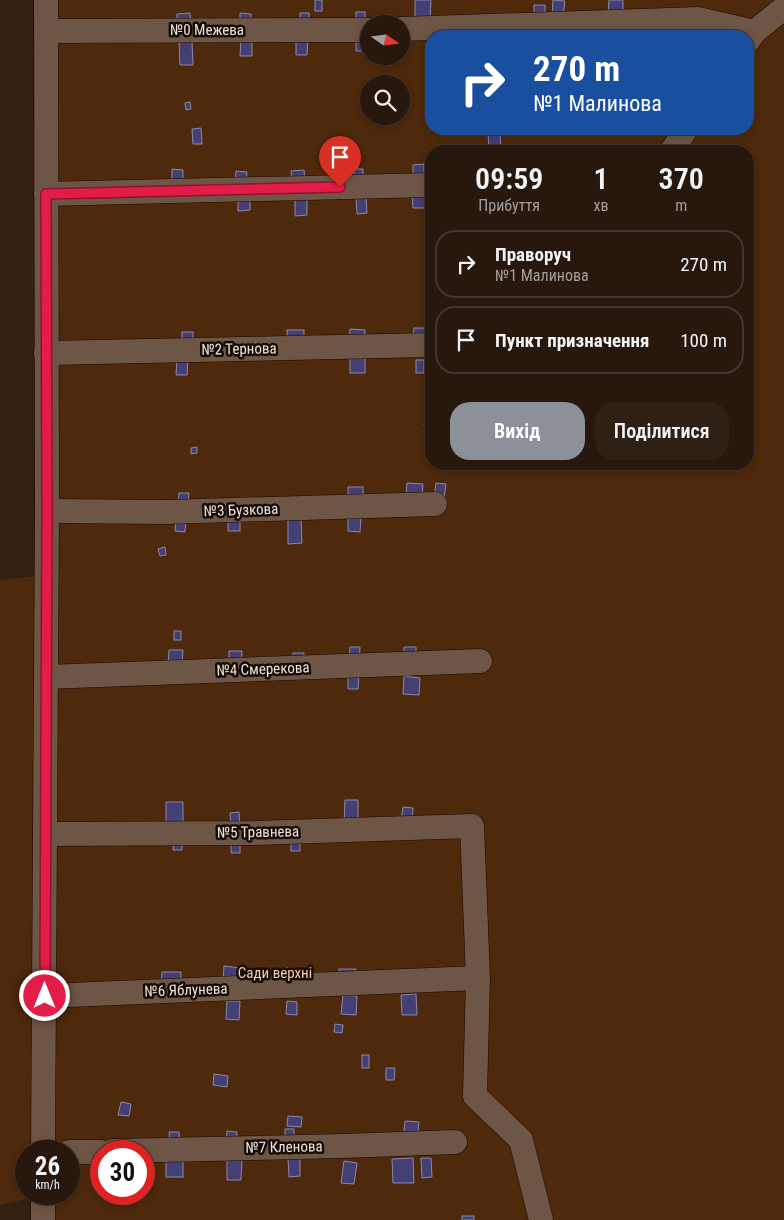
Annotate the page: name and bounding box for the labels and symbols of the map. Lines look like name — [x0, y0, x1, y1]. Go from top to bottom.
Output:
north arrow — [360, 15, 410, 65]
street label: №0 Межева — [170, 21, 244, 39]
pin — [319, 136, 361, 187]
street label: №2 Тернова — [201, 339, 277, 359]
street label: №3 Бузкова — [203, 500, 279, 520]
street label: №4 Смерекова — [216, 658, 310, 680]
street label: №5 Травнева — [217, 822, 299, 842]
park label: Сади верхні — [238, 964, 312, 982]
position arrow — [18, 969, 70, 1021]
street label: №6 Яблунева — [144, 980, 228, 1000]
street label: №7 Кленова — [245, 1137, 323, 1157]
speed limit sign: 30 — [90, 1140, 155, 1205]

